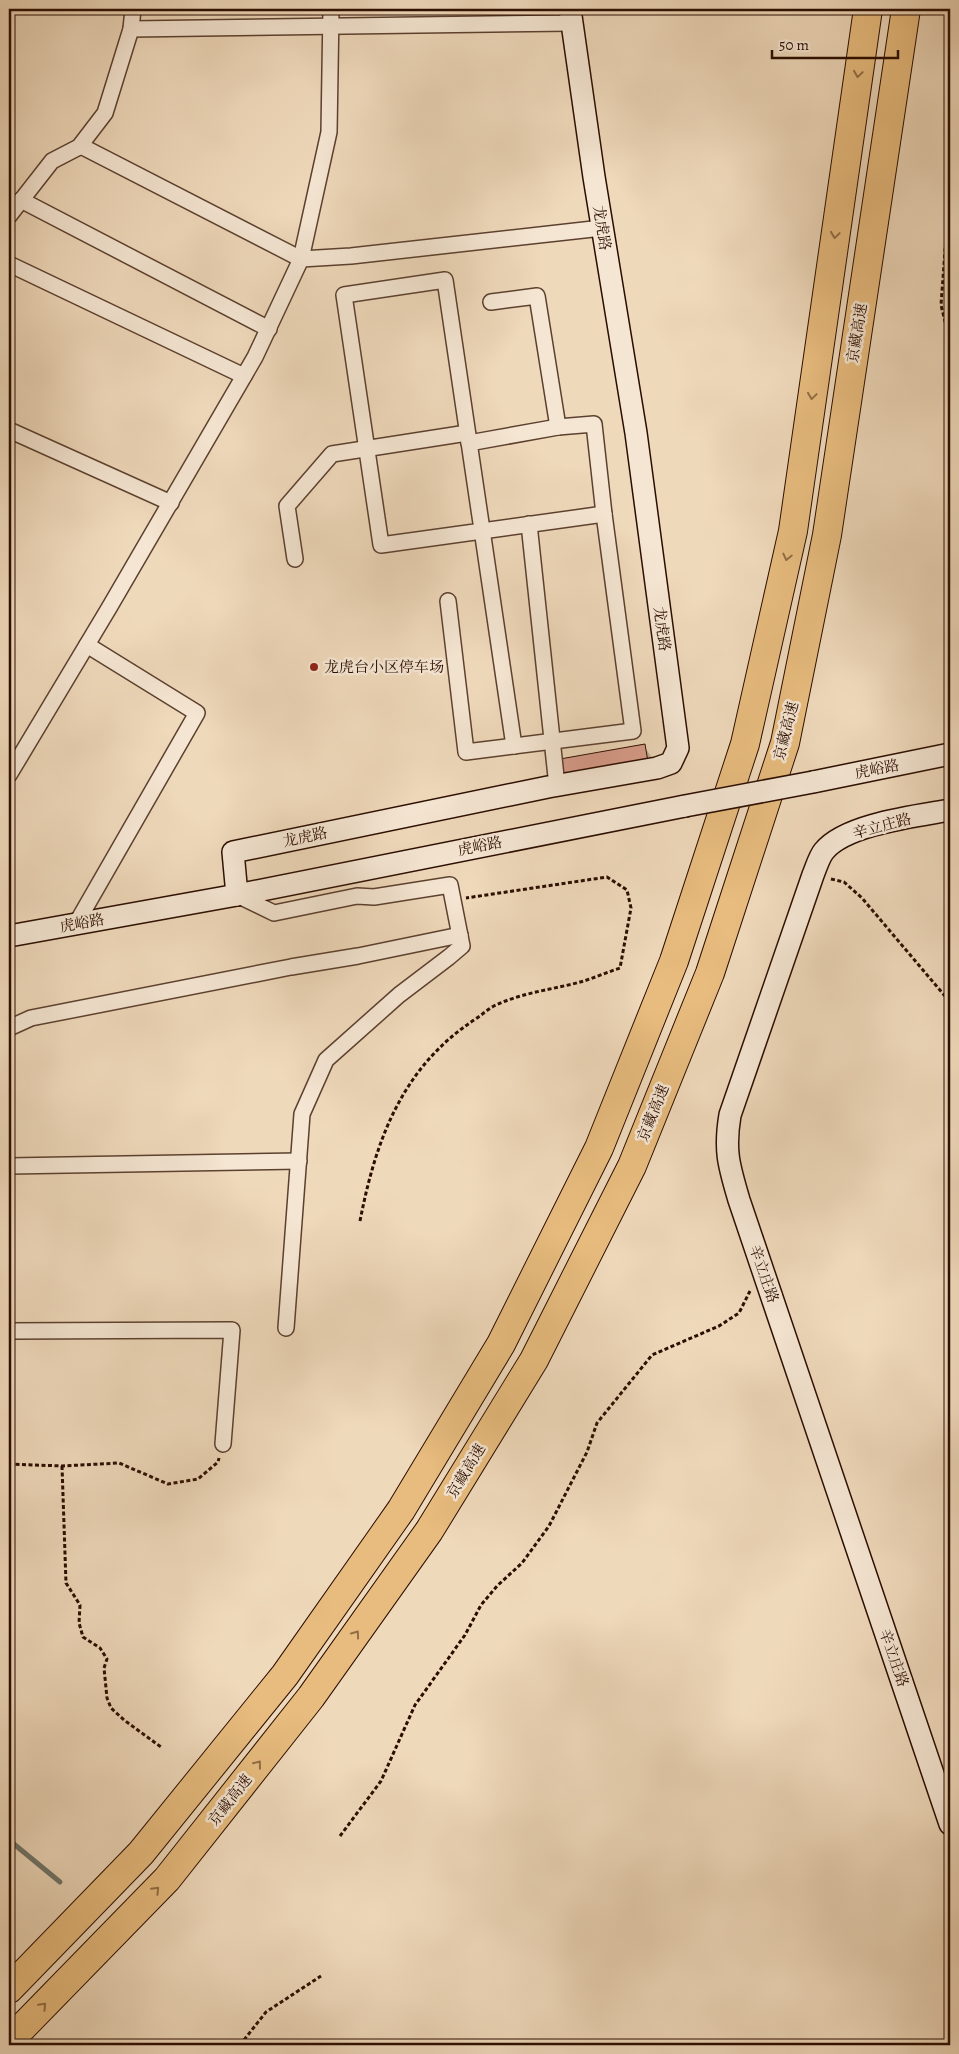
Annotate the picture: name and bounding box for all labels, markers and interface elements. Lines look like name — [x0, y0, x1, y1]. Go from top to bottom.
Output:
scale bar — [772, 28, 898, 60]
text: 50 m — [779, 35, 809, 55]
one-way arrow — [853, 71, 864, 79]
street label: 龙虎路 — [589, 204, 615, 252]
one-way arrow — [830, 232, 841, 240]
street label: 京藏高速 — [842, 302, 872, 364]
one-way arrow — [807, 392, 818, 400]
one-way arrow — [782, 552, 793, 561]
street label: 龙虎路 — [649, 605, 675, 653]
place label: 龙虎台小区停车场 — [324, 657, 444, 677]
marker: 龙虎台小区停车场 — [308, 661, 320, 673]
street label: 京藏高速 — [769, 699, 803, 763]
street label: 虎峪路 — [853, 755, 901, 783]
street label: 辛立庄路 — [850, 809, 914, 843]
street label: 龙虎路 — [281, 823, 329, 851]
street label: 虎峪路 — [456, 832, 504, 860]
street label: 虎峪路 — [58, 909, 106, 937]
street label: 京藏高速 — [632, 1081, 674, 1145]
street label: 辛立庄路 — [745, 1242, 783, 1306]
street label: 京藏高速 — [442, 1440, 490, 1502]
street label: 辛立庄路 — [875, 1626, 913, 1690]
one-way arrow — [350, 1630, 359, 1640]
one-way arrow — [253, 1760, 262, 1769]
street label: 京藏高速 — [204, 1770, 256, 1830]
one-way arrow — [151, 1887, 160, 1896]
one-way arrow — [37, 2003, 46, 2012]

